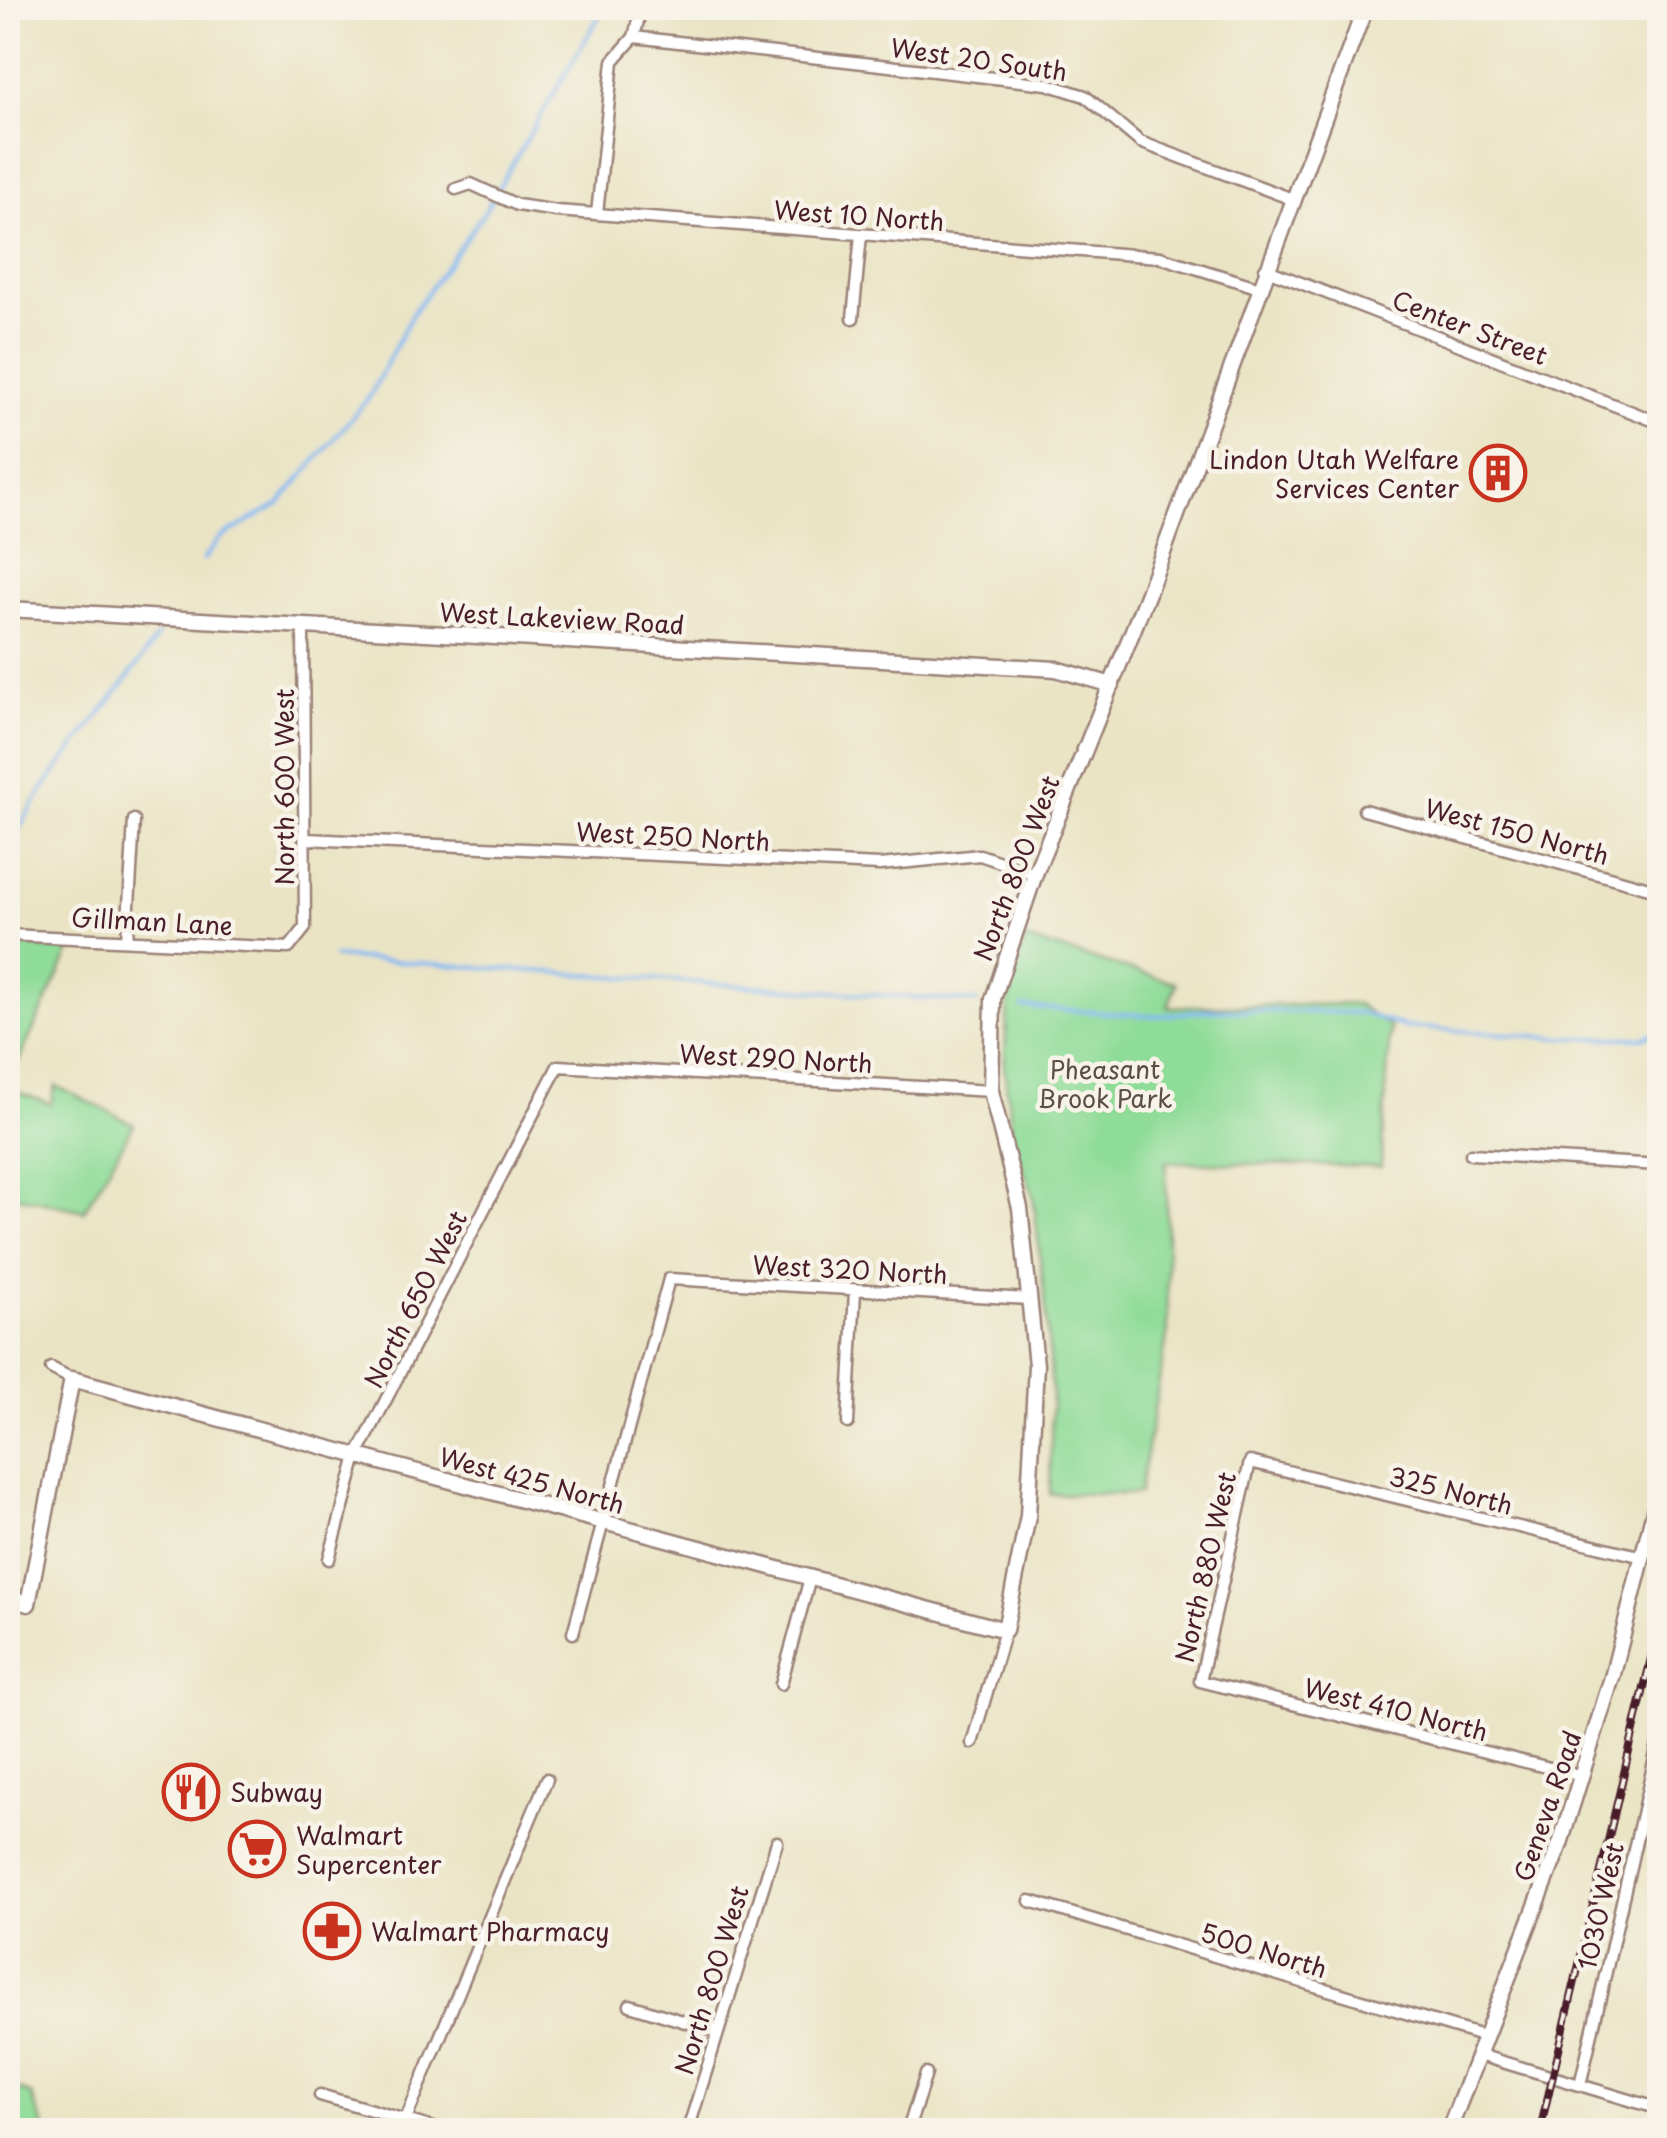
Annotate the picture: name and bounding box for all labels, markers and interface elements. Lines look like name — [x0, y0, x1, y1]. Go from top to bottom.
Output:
street label: West 20 South — [888, 28, 1070, 90]
street label: West 10 North — [773, 190, 945, 240]
street label: Center Street — [1387, 280, 1553, 374]
place label: Lindon Utah Welfare Services Center — [1209, 440, 1459, 507]
building icon: Lindon Utah Welfare Services Center — [1468, 443, 1528, 503]
street label: West Lakeview Road — [439, 593, 685, 643]
street label: North 600 West — [265, 688, 303, 886]
street label: North 800 West — [963, 770, 1069, 966]
street label: West 150 North — [1421, 788, 1613, 874]
street label: West 250 North — [575, 812, 771, 860]
street label: Gillman Lane — [70, 898, 234, 944]
street label: West 290 North — [678, 1034, 874, 1082]
park label: Pheasant Brook Park — [1038, 1050, 1172, 1117]
street label: North 650 West — [354, 1204, 476, 1394]
street label: West 320 North — [751, 1245, 949, 1293]
street label: West 425 North — [435, 1437, 629, 1523]
street label: 325 North — [1385, 1456, 1517, 1524]
street label: North 880 West — [1165, 1468, 1245, 1666]
street label: West 410 North — [1300, 1668, 1492, 1750]
street label: Geneva Road — [1503, 1726, 1591, 1886]
restaurant icon: Subway — [161, 1762, 221, 1822]
place label: Subway — [230, 1773, 323, 1811]
place label: Walmart Supercenter — [296, 1816, 442, 1883]
supermarket icon: Walmart Supercenter — [227, 1819, 287, 1879]
street label: 1030 West — [1567, 1838, 1633, 1973]
street label: North 800 West — [664, 1881, 758, 2079]
pharmacy icon: Walmart Pharmacy — [302, 1901, 362, 1961]
place label: Walmart Pharmacy — [371, 1912, 610, 1950]
street label: 500 North — [1196, 1913, 1332, 1987]

